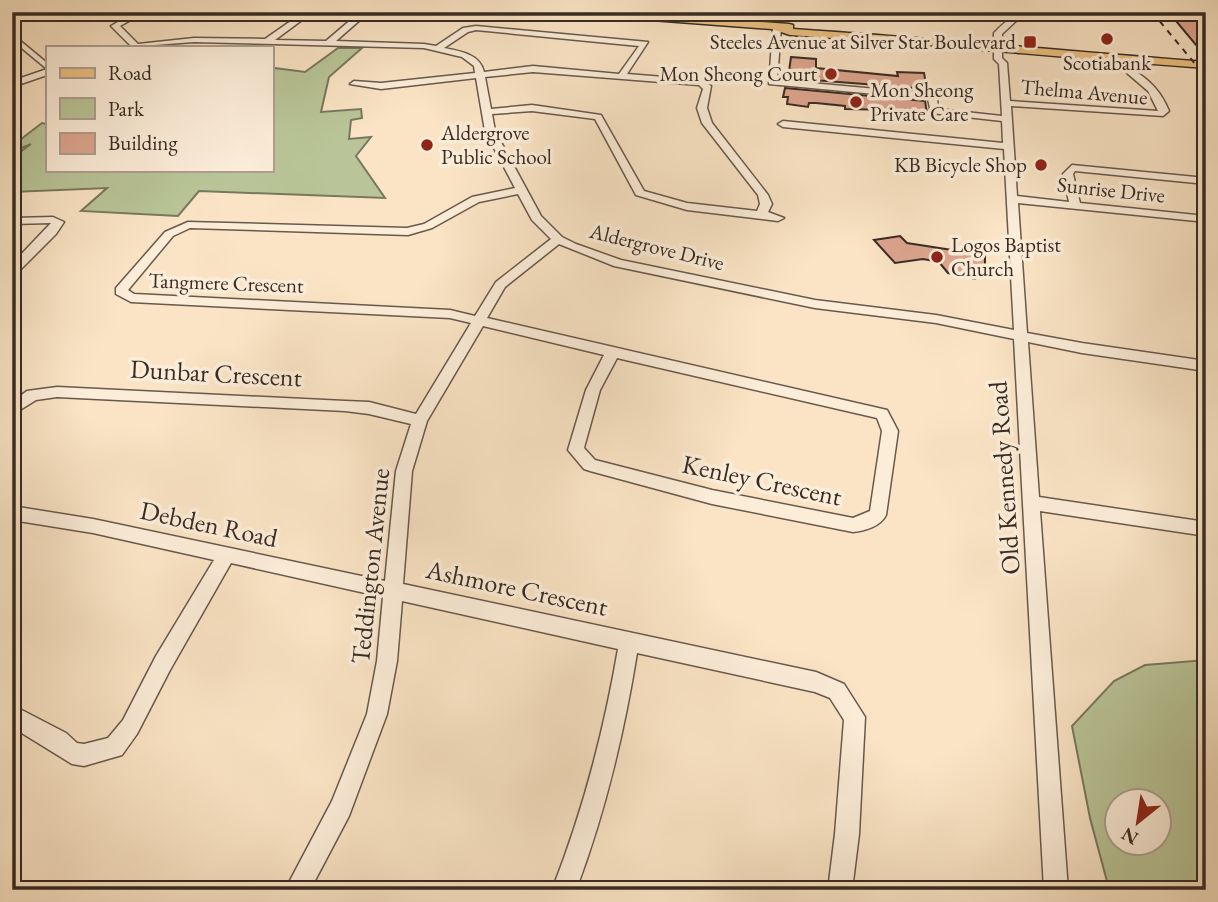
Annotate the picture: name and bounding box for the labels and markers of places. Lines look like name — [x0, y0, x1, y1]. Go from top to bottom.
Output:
place label: Steeles Avenue at Silver Star Boulevard — [710, 28, 1016, 55]
marker: Scotiabank — [1099, 31, 1115, 47]
marker: Steeles Avenue at Silver Star Boulevard — [1022, 34, 1038, 50]
place label: Scotiabank — [1063, 49, 1152, 76]
place label: Mon Sheong Court — [659, 60, 817, 87]
marker: Mon Sheong Court — [823, 66, 839, 82]
place label: Mon Sheong Private Care — [870, 76, 974, 127]
marker: Mon Sheong Private Care — [848, 94, 864, 110]
place label: Aldergrove Public School — [440, 119, 552, 170]
marker: Aldergrove Public School — [419, 137, 435, 153]
place label: KB Bicycle Shop — [894, 151, 1027, 178]
marker: KB Bicycle Shop — [1033, 157, 1049, 173]
place label: Logos Baptist Church — [951, 231, 1061, 282]
marker: Logos Baptist Church — [929, 249, 945, 265]

